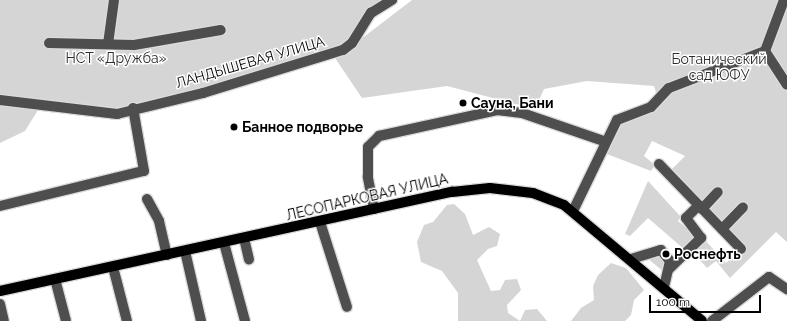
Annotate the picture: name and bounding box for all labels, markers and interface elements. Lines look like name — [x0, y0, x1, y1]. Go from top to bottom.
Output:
street label: ЛАНДЫШЕВАЯ УЛИЦА — [173, 33, 327, 91]
park label: НСТ «Дружба» — [65, 50, 167, 66]
park label: Ботанический сад ЮФУ — [671, 51, 767, 84]
place label: Сауна, Бани — [471, 95, 554, 111]
marker: Сауна, Бани — [458, 98, 468, 108]
place label: Банное подворье — [242, 119, 363, 135]
marker: Банное подворье — [229, 122, 239, 132]
street label: ЛЕСОПАРКОВАЯ УЛИЦА — [284, 170, 450, 224]
place label: Роснефть — [674, 246, 741, 262]
marker: Роснефть — [661, 249, 671, 259]
scale bar — [651, 287, 763, 313]
text: 100 m — [656, 295, 690, 309]

